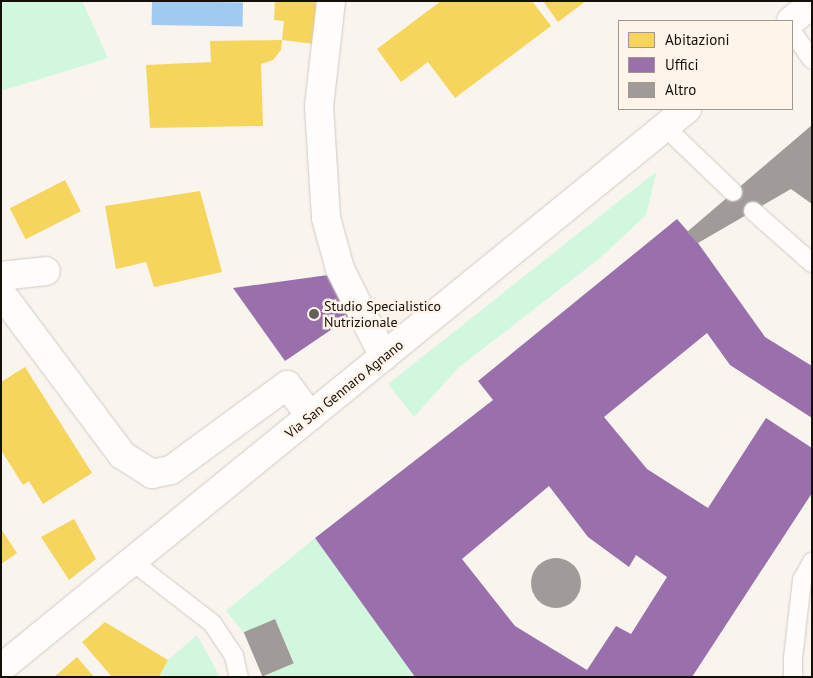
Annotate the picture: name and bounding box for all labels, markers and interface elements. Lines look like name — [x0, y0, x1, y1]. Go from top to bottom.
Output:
legend — [618, 20, 793, 110]
text: Abitazioni — [665, 30, 729, 49]
text: Uffici — [665, 55, 698, 74]
text: Altro — [665, 80, 696, 99]
place label: Studio Specialistico Nutrizionale — [324, 298, 441, 331]
marker: Studio Specialistico Nutrizionale — [308, 308, 320, 320]
street label: Via San Gennaro Agnano — [281, 336, 407, 442]

